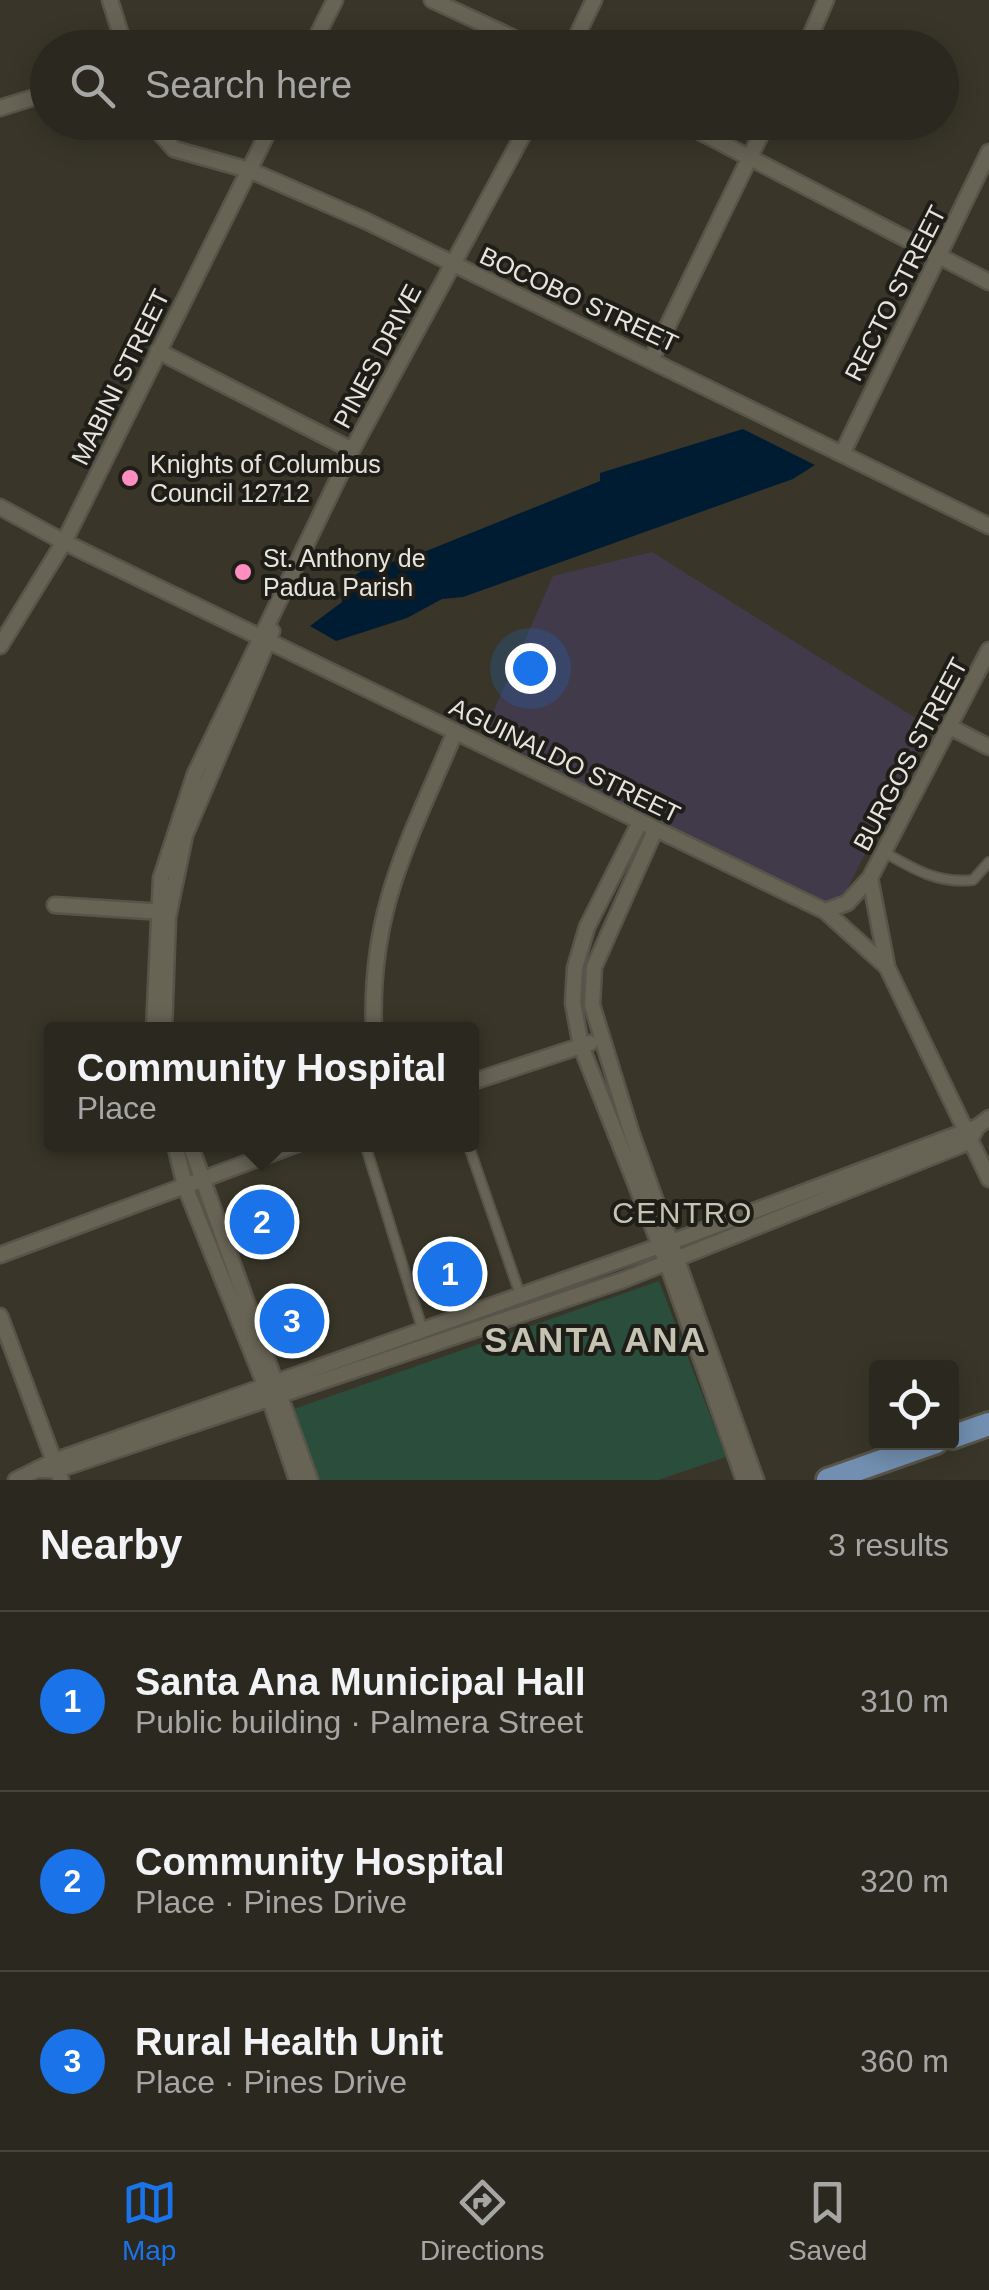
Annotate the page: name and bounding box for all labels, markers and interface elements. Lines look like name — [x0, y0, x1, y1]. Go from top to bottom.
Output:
search box — [30, 30, 959, 140]
icon: search — [65, 58, 120, 113]
text: Search here — [145, 64, 352, 106]
street label: RECTO STREET — [839, 201, 951, 385]
street label: BOCOBO STREET — [476, 241, 682, 357]
street label: PINES DRIVE — [327, 280, 427, 432]
street label: MABINI STREET — [65, 285, 175, 469]
place label: Knights of Columbus Council 12712 — [150, 450, 381, 507]
marker: Knights of Columbus Council 12712 — [119, 467, 141, 489]
place label: St. Anthony de Padua Parish — [263, 544, 426, 601]
marker: St. Anthony de Padua Parish — [232, 561, 254, 583]
your location — [505, 643, 556, 694]
street label: BURGOS STREET — [847, 653, 973, 855]
street label: AGUINALDO STREET — [445, 692, 685, 828]
popup — [44, 1022, 479, 1152]
text: Community Hospital — [77, 1047, 446, 1089]
text: Place — [77, 1090, 157, 1126]
pin: 2 — [230, 1184, 294, 1260]
district label: CENTRO — [612, 1196, 754, 1229]
pin: 1 — [418, 1236, 482, 1312]
pin: 3 — [260, 1284, 324, 1358]
district label: SANTA ANA — [484, 1320, 708, 1359]
map controls — [869, 1360, 959, 1450]
button: locate — [869, 1360, 959, 1450]
text: Nearby — [40, 1521, 182, 1568]
text: 3 results — [828, 1527, 949, 1563]
text: Santa Ana Municipal Hall — [135, 1661, 585, 1703]
text: 1 — [64, 1683, 81, 1719]
text: 310 m — [860, 1683, 949, 1719]
text: Public building · Palmera Street — [135, 1704, 583, 1740]
text: Community Hospital — [135, 1841, 504, 1883]
text: 2 — [64, 1863, 81, 1899]
text: 320 m — [860, 1863, 949, 1899]
text: Place · Pines Drive — [135, 1884, 407, 1920]
text: Rural Health Unit — [135, 2021, 443, 2063]
text: 3 — [64, 2043, 81, 2079]
text: 360 m — [860, 2043, 949, 2079]
text: Place · Pines Drive — [135, 2064, 407, 2100]
tab: Map — [122, 2175, 177, 2267]
tab: Directions — [420, 2175, 545, 2267]
tab: Saved — [788, 2175, 867, 2267]

